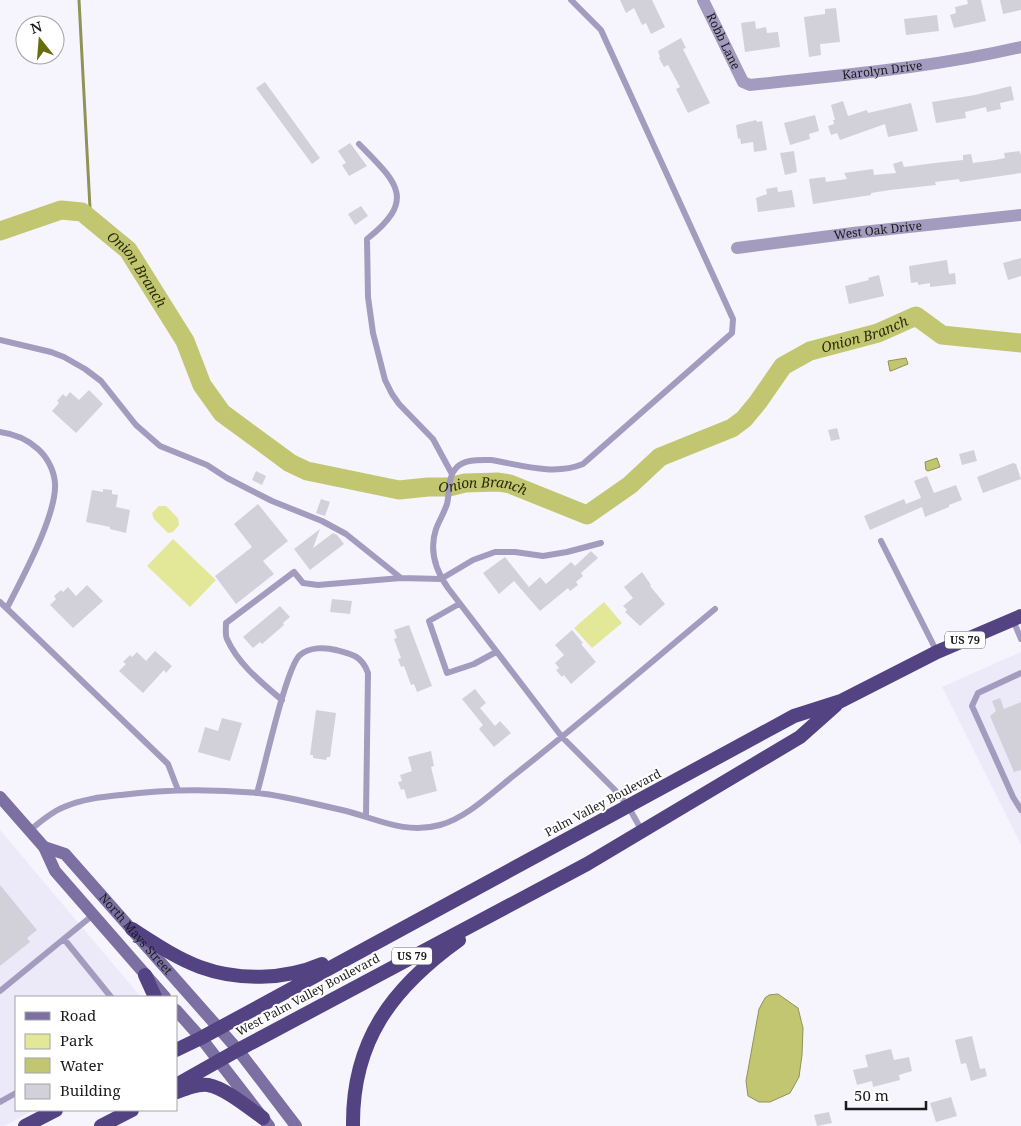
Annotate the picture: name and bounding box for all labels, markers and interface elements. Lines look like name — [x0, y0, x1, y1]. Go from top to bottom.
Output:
street label: Robb Lane — [703, 10, 745, 72]
north arrow — [15, 15, 65, 65]
text: N — [28, 16, 44, 38]
street label: Karolyn Drive — [841, 56, 924, 83]
street label: West Oak Drive — [833, 217, 923, 243]
water label: Onion Branch — [103, 227, 172, 311]
water label: Onion Branch — [819, 311, 911, 357]
water label: Onion Branch — [438, 472, 531, 499]
road number: US 79 — [945, 632, 985, 648]
street label: Palm Valley Boulevard — [542, 764, 664, 840]
street label: North Mays Street — [96, 889, 177, 978]
road number: US 79 — [392, 948, 432, 964]
street label: West Palm Valley Boulevard — [233, 949, 383, 1040]
legend — [15, 996, 178, 1111]
text: Road — [60, 1005, 96, 1025]
text: Park — [60, 1030, 94, 1050]
text: Water — [60, 1055, 103, 1075]
scale bar — [846, 1078, 926, 1110]
text: Building — [60, 1080, 121, 1100]
text: 50 m — [854, 1085, 889, 1105]

